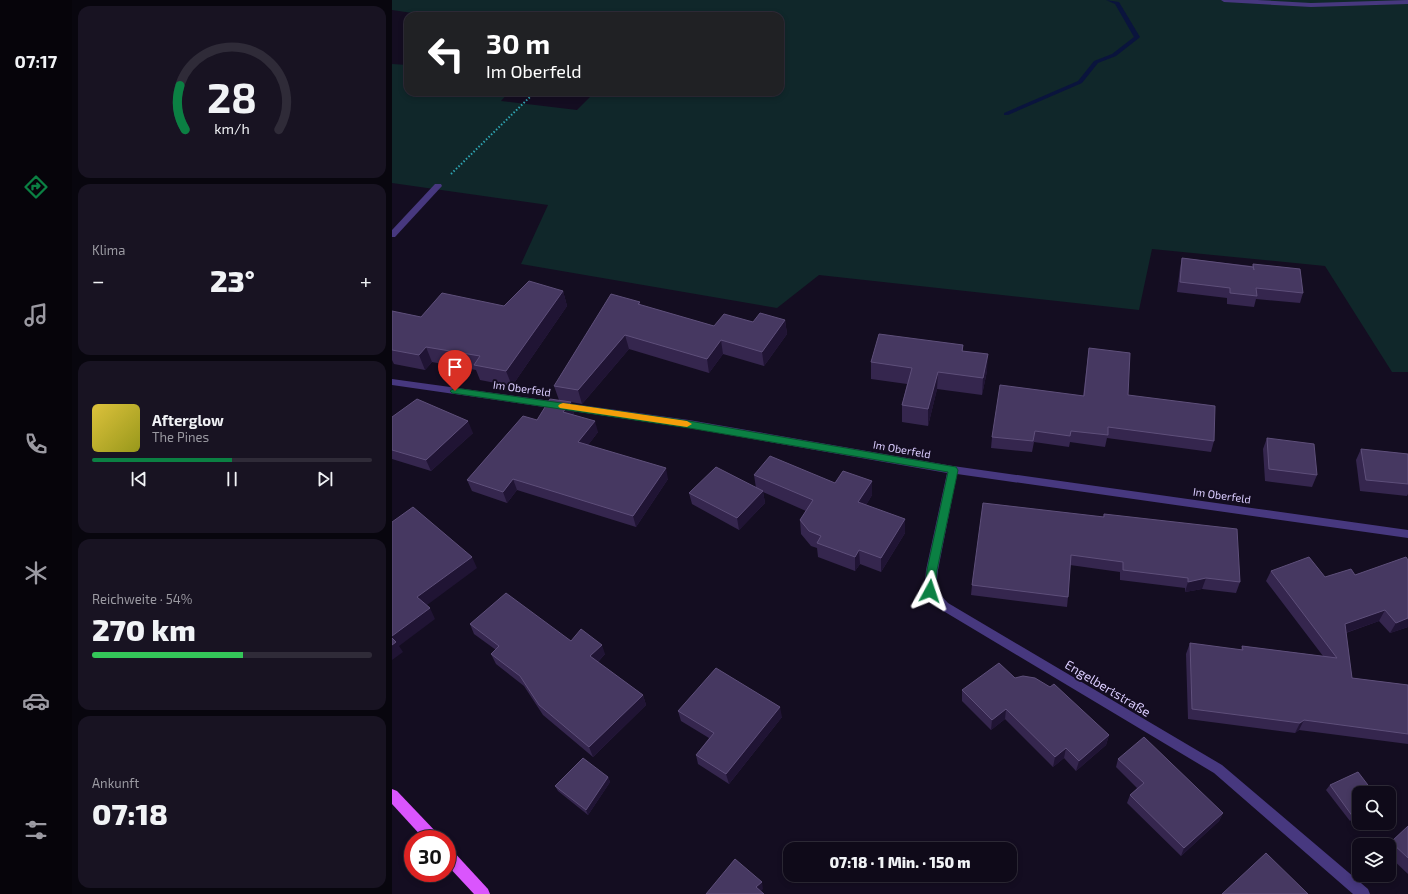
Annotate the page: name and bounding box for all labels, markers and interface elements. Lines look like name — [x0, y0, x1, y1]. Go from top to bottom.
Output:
text: 30 m — [486, 26, 550, 60]
icon: left — [420, 28, 472, 80]
text: 07:17 — [15, 50, 57, 72]
text: Im Oberfeld — [486, 60, 582, 82]
text: 28 — [207, 71, 257, 121]
text: km/h — [214, 119, 250, 136]
icon: directions — [22, 173, 50, 201]
text: Klima — [92, 242, 125, 258]
text: 23° — [210, 262, 255, 298]
text: − — [92, 267, 105, 293]
text: + — [360, 267, 372, 293]
icon: music — [22, 301, 50, 329]
pin — [438, 350, 472, 391]
icon: arrive — [444, 356, 466, 378]
street label: Im Oberfeld — [492, 377, 552, 399]
text: Afterglow — [152, 411, 224, 429]
text: The Pines — [152, 429, 209, 445]
icon: phone — [22, 430, 50, 458]
street label: Im Oberfeld — [872, 438, 932, 460]
icon: previous — [128, 468, 150, 490]
icon: pause — [221, 468, 243, 490]
icon: next — [314, 468, 336, 490]
street label: Im Oberfeld — [1192, 484, 1252, 506]
icon: climate — [22, 559, 50, 587]
position arrow — [909, 570, 951, 612]
text: Reichweite · 54% — [92, 591, 192, 607]
text: 270 km — [92, 611, 196, 647]
street label: Engelbertstraße — [1062, 656, 1154, 720]
icon: car — [22, 687, 50, 715]
text: Ankunft — [92, 775, 139, 791]
map controls — [1352, 786, 1396, 882]
button: search — [1352, 786, 1396, 830]
text: 07:18 — [92, 795, 168, 831]
icon: filters — [22, 816, 50, 844]
speed limit sign: 30 — [404, 830, 456, 882]
button: layers — [1352, 838, 1396, 882]
text: 07:18 · 1 Min. · 150 m — [829, 853, 971, 871]

